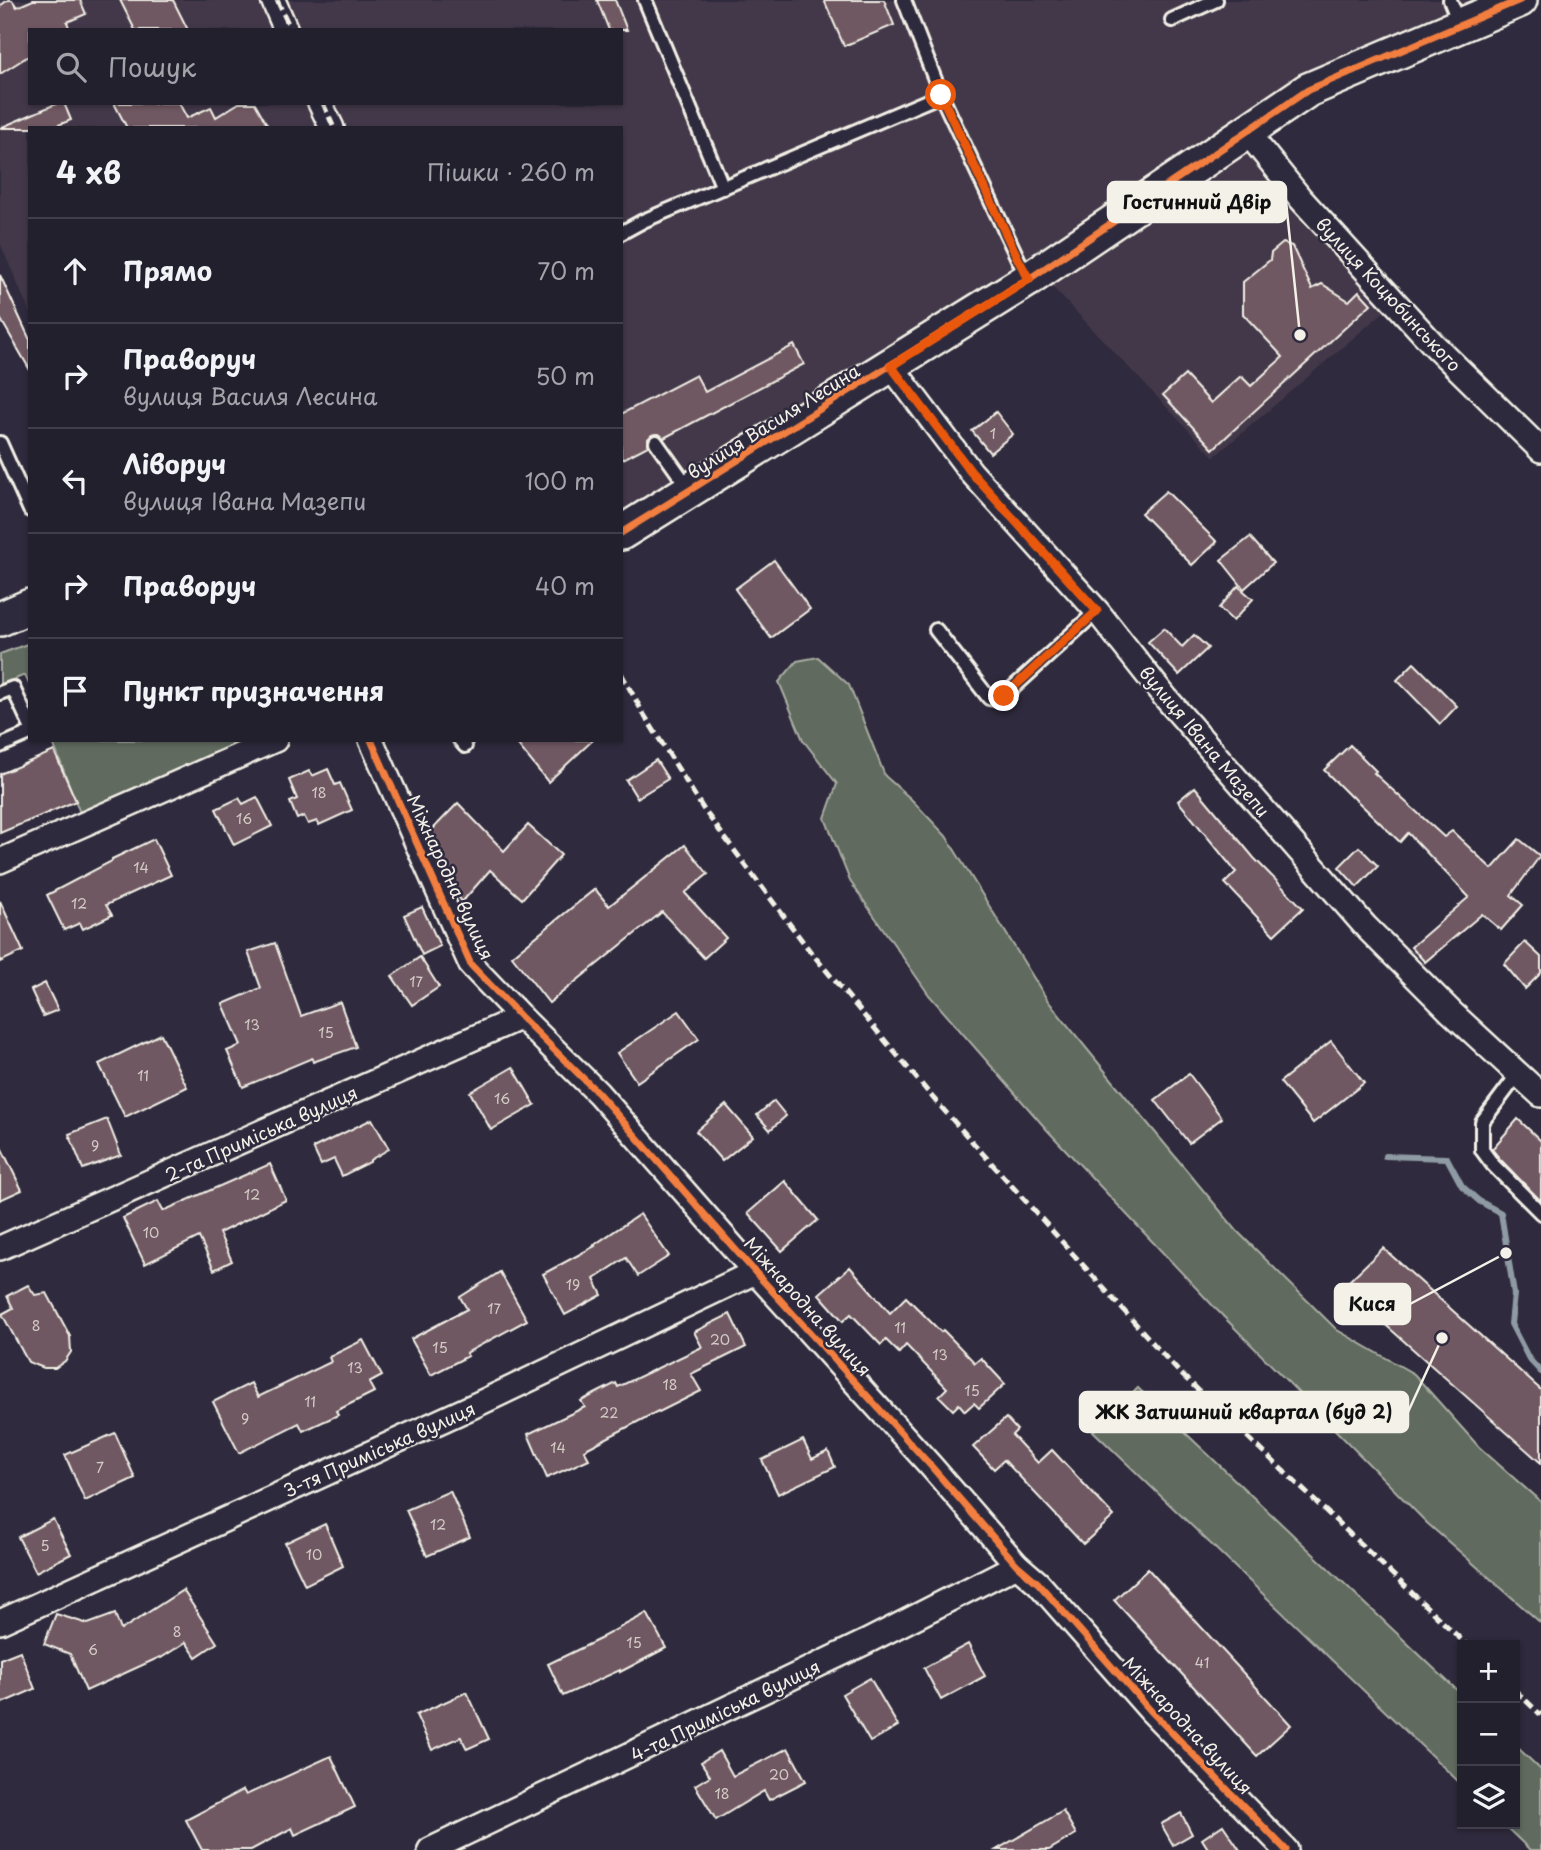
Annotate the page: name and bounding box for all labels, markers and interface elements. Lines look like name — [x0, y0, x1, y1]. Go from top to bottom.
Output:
search box — [28, 28, 623, 105]
text: Пошук — [108, 47, 196, 86]
icon: search — [52, 48, 90, 86]
route start — [925, 79, 956, 110]
text: 4 хв — [56, 149, 121, 194]
text: Пішки · 260 m — [427, 154, 595, 189]
callout: Гостинний Двір — [1108, 182, 1286, 222]
text: Гостинний Двір — [1123, 187, 1271, 215]
street label: вулиця Коцюбинського — [1310, 211, 1468, 377]
text: Прямо — [123, 251, 212, 290]
icon: ahead — [56, 252, 94, 290]
text: 70 m — [537, 253, 595, 288]
text: Праворуч — [123, 339, 256, 378]
street label: вулиця Василя Лесина — [681, 356, 865, 485]
icon: right — [56, 357, 94, 395]
text: 50 m — [535, 358, 595, 393]
text: вулиця Василя Лесина — [123, 378, 377, 413]
house number: 1 — [990, 423, 996, 444]
text: Ліворуч — [123, 444, 226, 483]
icon: left — [56, 462, 94, 500]
text: 100 m — [525, 463, 595, 498]
text: вулиця Івана Мазепи — [123, 483, 366, 518]
text: Праворуч — [123, 566, 256, 605]
icon: right — [56, 567, 94, 605]
text: 40 m — [535, 568, 595, 603]
street label: вулиця Івана Мазепи — [1133, 659, 1277, 823]
text: Пункт призначення — [123, 671, 384, 710]
icon: arrive — [56, 672, 94, 710]
route end — [988, 680, 1019, 711]
house number: 18 — [311, 782, 327, 803]
street label: Міжнародна вулиця — [401, 790, 501, 964]
house number: 16 — [236, 808, 252, 829]
house number: 14 — [133, 857, 149, 878]
house number: 12 — [71, 893, 87, 914]
house number: 17 — [409, 971, 423, 992]
house number: 13 — [244, 1014, 260, 1035]
house number: 15 — [318, 1022, 334, 1043]
house number: 11 — [137, 1065, 149, 1086]
street label: 2-га Приміська вулиця — [160, 1078, 362, 1188]
house number: 16 — [494, 1088, 510, 1109]
house number: 9 — [91, 1135, 99, 1156]
house number: 12 — [244, 1184, 260, 1205]
house number: 10 — [143, 1222, 159, 1243]
street label: Міжнародна вулиця — [738, 1230, 878, 1382]
house number: 19 — [566, 1274, 580, 1295]
callout: Кися — [1335, 1284, 1410, 1324]
text: Кися — [1348, 1289, 1396, 1317]
house number: 17 — [487, 1298, 501, 1319]
house number: 8 — [32, 1315, 40, 1336]
house number: 11 — [894, 1317, 906, 1338]
house number: 20 — [710, 1329, 730, 1350]
house number: 15 — [432, 1337, 448, 1358]
house number: 13 — [932, 1344, 948, 1365]
house number: 13 — [347, 1357, 363, 1378]
house number: 18 — [662, 1374, 678, 1395]
house number: 15 — [964, 1380, 980, 1401]
house number: 11 — [304, 1391, 316, 1412]
callout: ЖК Затишний квартал (буд 2) — [1080, 1392, 1408, 1432]
street label: 3-тя Приміська вулиця — [279, 1394, 479, 1504]
text: ЖК Затишний квартал (буд 2) — [1094, 1397, 1393, 1425]
house number: 22 — [600, 1402, 618, 1423]
house number: 9 — [241, 1408, 249, 1429]
house number: 14 — [550, 1437, 566, 1458]
house number: 7 — [96, 1457, 104, 1478]
house number: 12 — [430, 1514, 446, 1535]
house number: 5 — [40, 1535, 50, 1556]
house number: 10 — [306, 1544, 322, 1565]
house number: 8 — [173, 1621, 181, 1642]
house number: 15 — [626, 1632, 642, 1653]
house number: 6 — [88, 1639, 98, 1660]
map controls — [1457, 1640, 1520, 1829]
button: + — [1457, 1640, 1520, 1703]
street label: Міжнародна вулиця — [1117, 1650, 1259, 1800]
street label: 4-та Приміська вулиця — [626, 1652, 824, 1768]
house number: 41 — [1195, 1652, 1209, 1673]
button: − — [1457, 1703, 1520, 1766]
house number: 20 — [769, 1764, 789, 1785]
button: layers — [1457, 1766, 1520, 1829]
house number: 18 — [714, 1783, 730, 1804]

